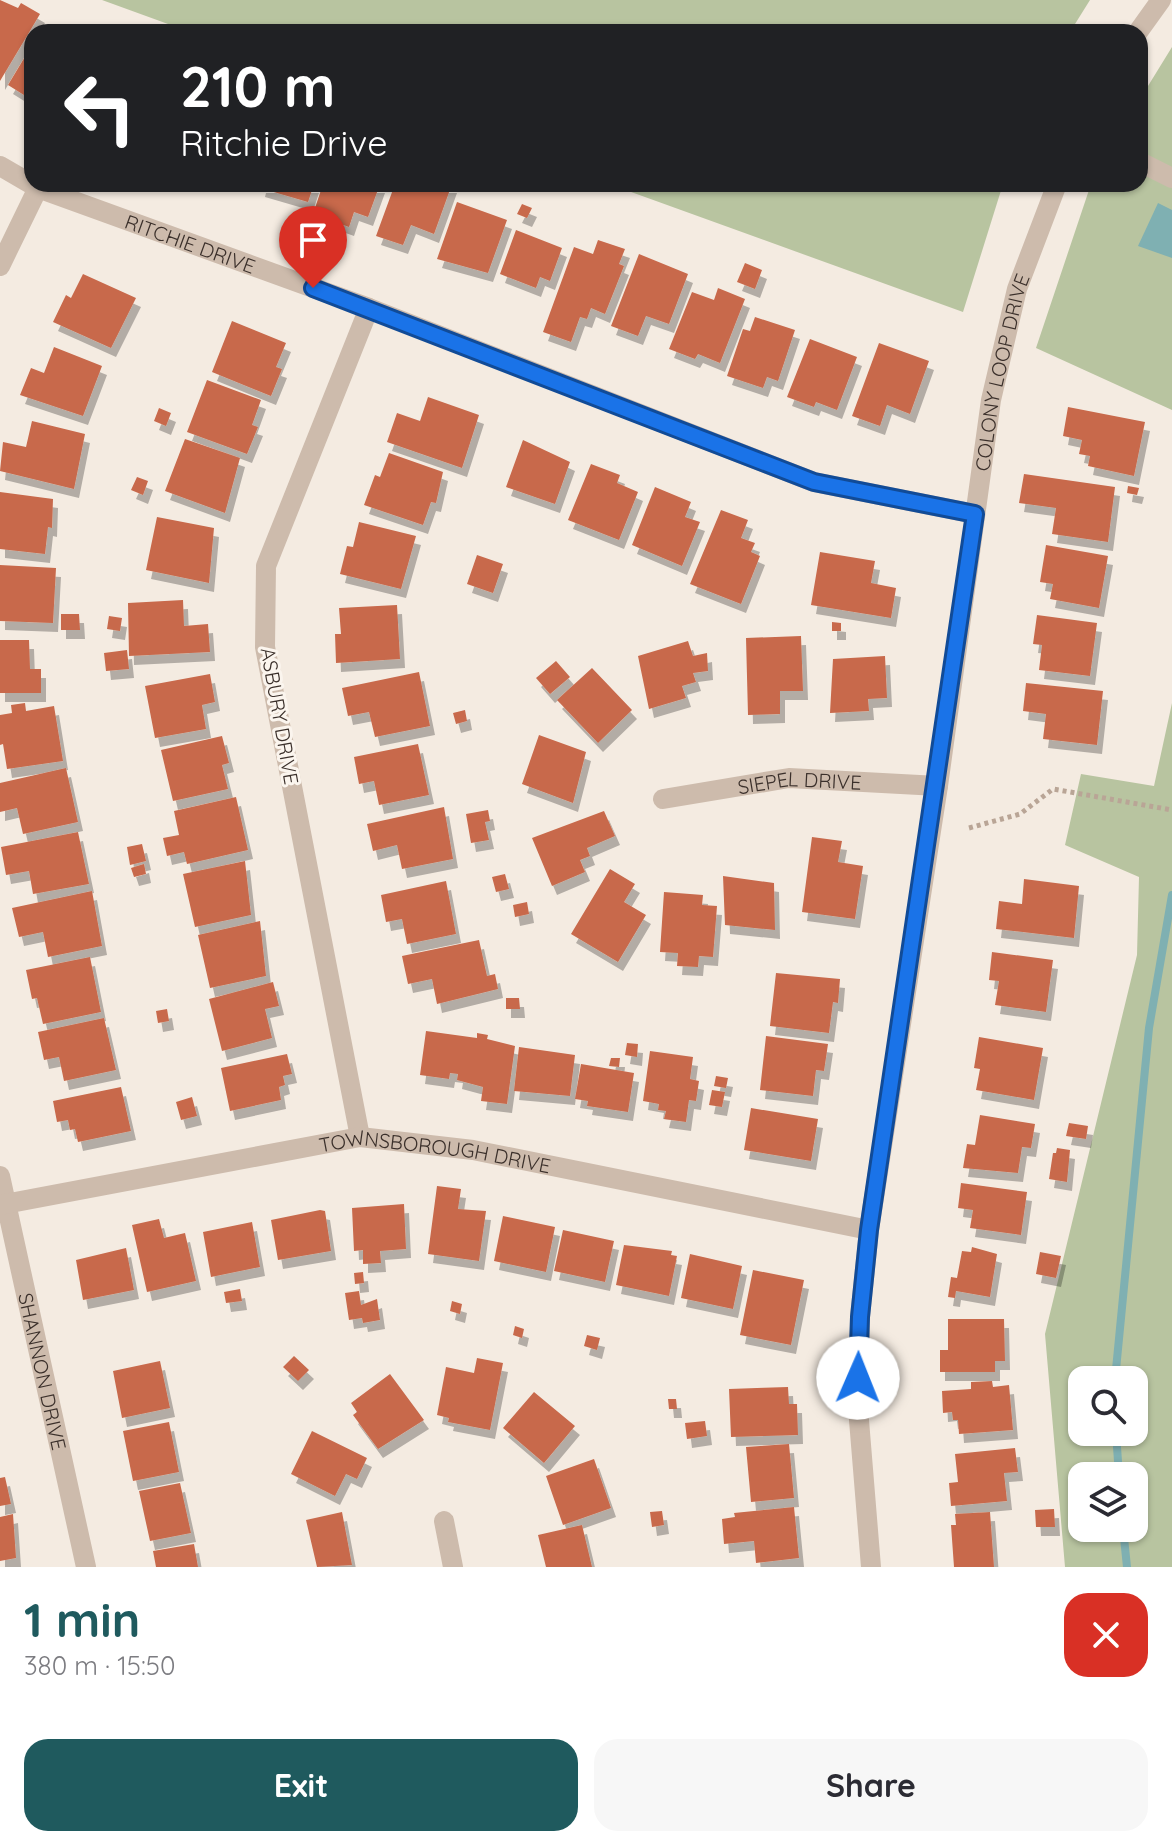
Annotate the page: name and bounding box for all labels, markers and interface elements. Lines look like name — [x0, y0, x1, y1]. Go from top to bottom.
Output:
text: 210 m — [180, 51, 335, 121]
icon: left — [48, 56, 152, 160]
text: Ritchie Drive — [180, 120, 387, 165]
pin — [279, 206, 347, 288]
street label: RITCHIE DRIVE — [122, 208, 259, 278]
icon: arrive — [291, 218, 335, 262]
street label: COLONY LOOP DRIVE — [969, 270, 1034, 473]
street label: ASBURY DRIVE — [256, 646, 304, 786]
street label: SIEPEL DRIVE — [736, 765, 862, 799]
street label: TOWNSBOROUGH DRIVE — [317, 1124, 553, 1178]
street label: SHANNON DRIVE — [14, 1290, 72, 1452]
position arrow — [816, 1336, 900, 1420]
map controls — [1068, 1366, 1148, 1542]
button: search — [1068, 1366, 1148, 1446]
button: layers — [1068, 1462, 1148, 1542]
text: 1 min — [24, 1589, 140, 1649]
button: close — [1064, 1593, 1148, 1677]
text: 380 m · 15:50 — [24, 1649, 176, 1682]
button: Exit — [24, 1739, 578, 1831]
button: Share — [594, 1739, 1148, 1831]

